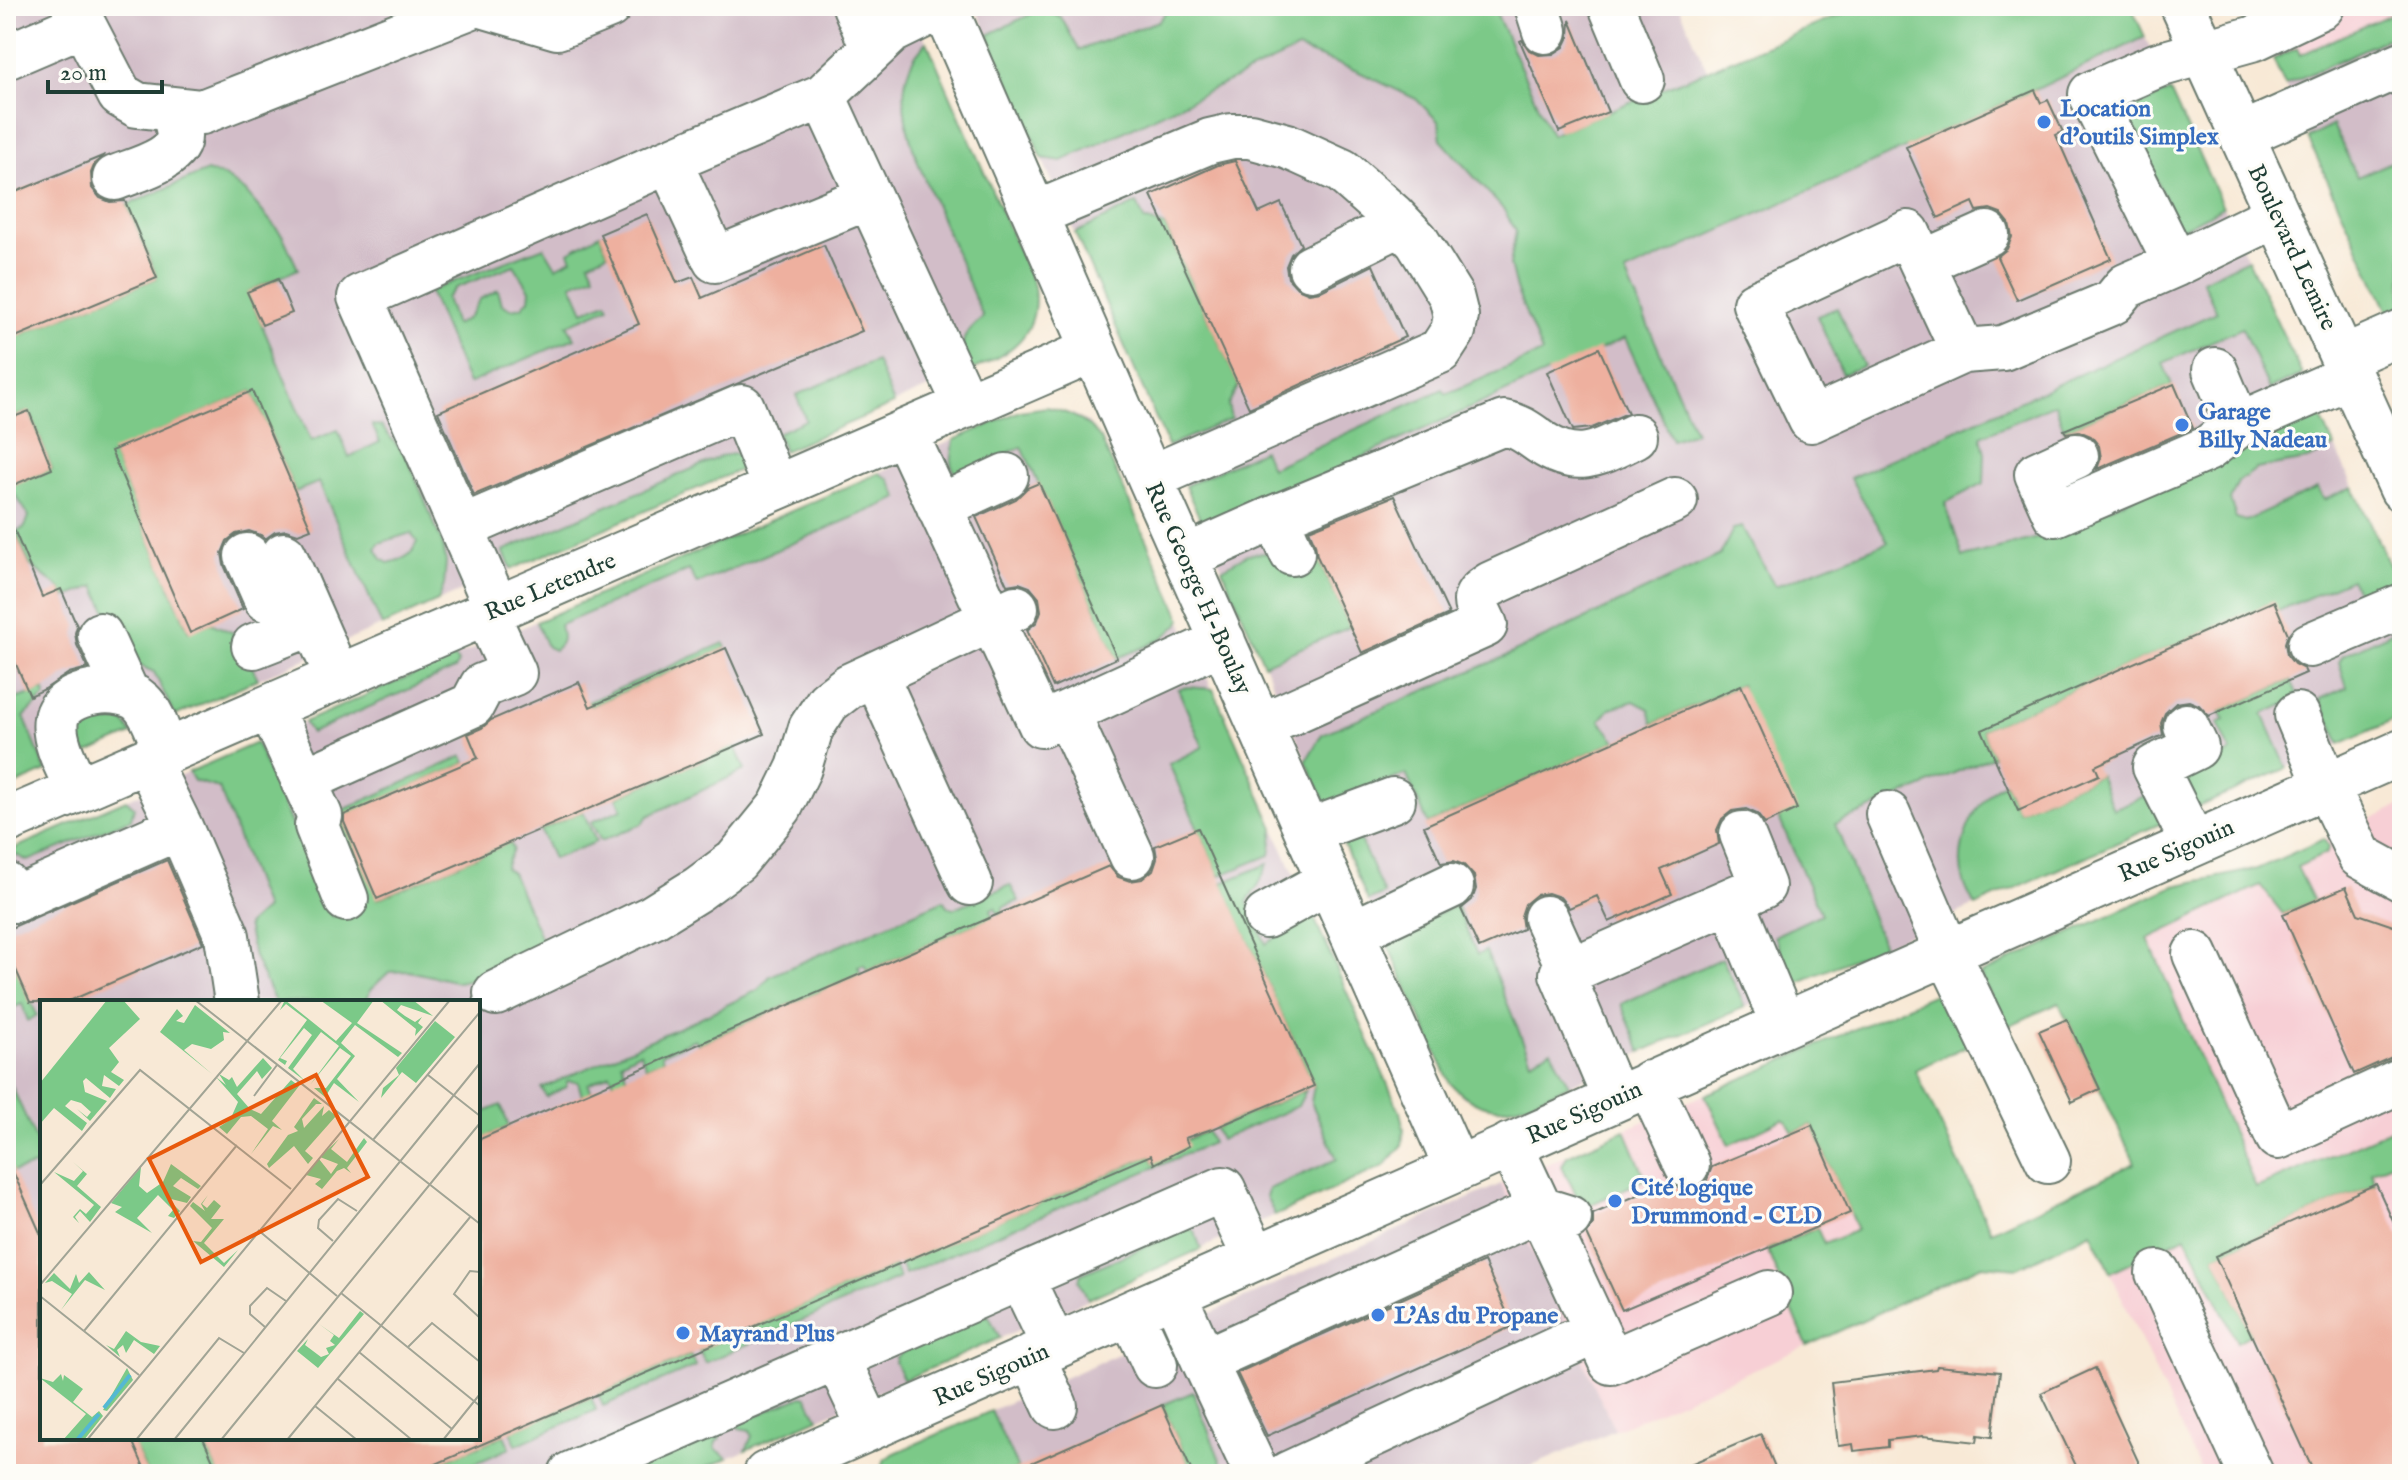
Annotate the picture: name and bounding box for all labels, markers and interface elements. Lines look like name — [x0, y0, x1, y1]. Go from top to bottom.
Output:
scale bar — [48, 44, 162, 94]
text: 20 m — [60, 58, 107, 89]
place label: Location d'outils Simplex — [2060, 94, 2219, 153]
marker: Location d'outils Simplex — [2035, 113, 2053, 131]
street label: Boulevard Lemire — [2240, 160, 2344, 336]
place label: Garage Billy Nadeau — [2198, 397, 2328, 456]
marker: Garage Billy Nadeau — [2173, 416, 2191, 434]
street label: Rue George H-Boulay — [1137, 478, 1259, 700]
street label: Rue Letendre — [480, 546, 621, 629]
street label: Rue Sigouin — [2114, 812, 2239, 891]
inset map — [40, 1000, 480, 1440]
street label: Rue Sigouin — [1522, 1074, 1647, 1153]
place label: Cité logique Drummond - CLD — [1631, 1173, 1822, 1232]
marker: Cité logique Drummond - CLD — [1606, 1192, 1624, 1210]
place label: L'As du Propane — [1394, 1301, 1558, 1332]
marker: L'As du Propane — [1369, 1306, 1387, 1324]
place label: Mayrand Plus — [699, 1319, 835, 1350]
marker: Mayrand Plus — [674, 1324, 692, 1342]
street label: Rue Sigouin — [929, 1336, 1054, 1415]

